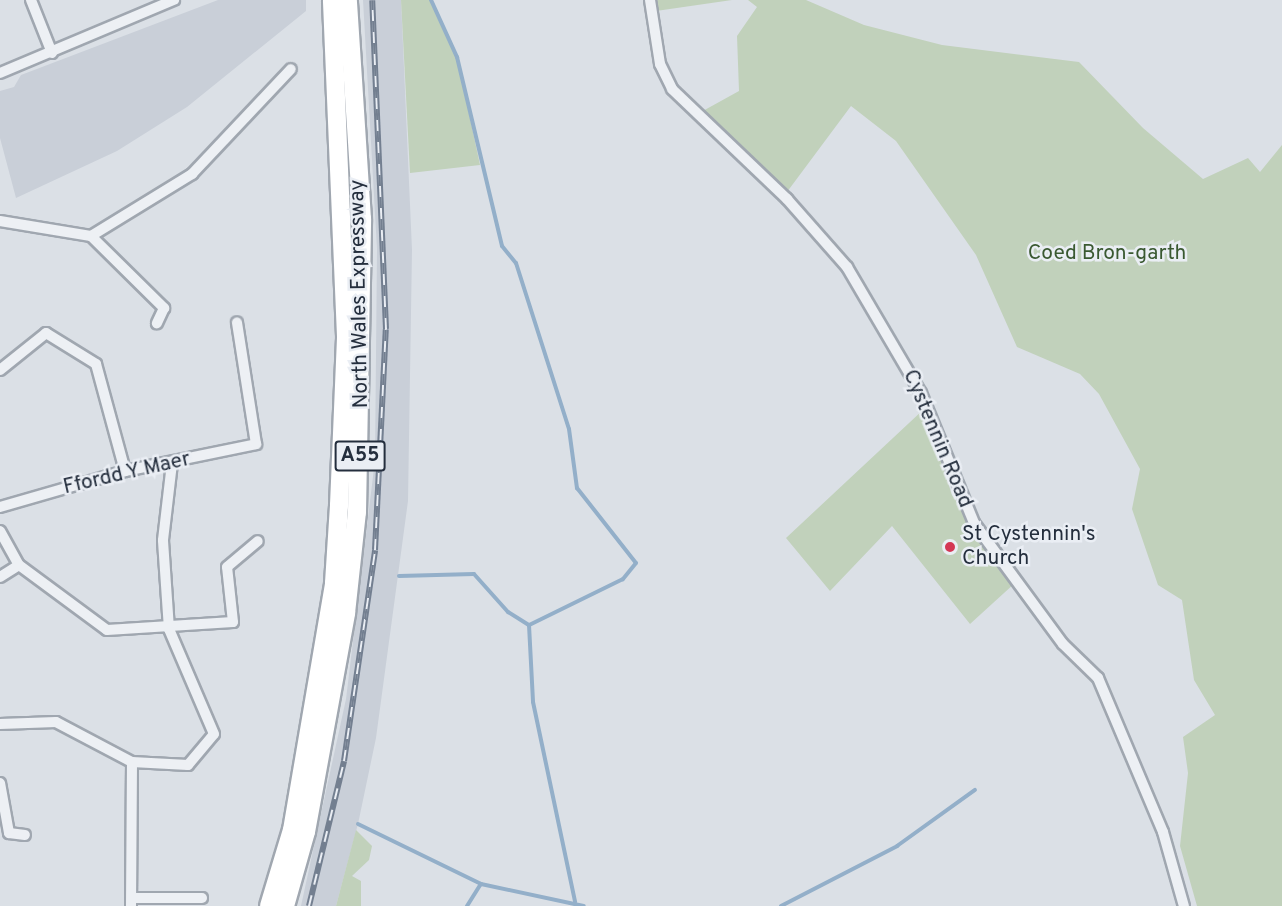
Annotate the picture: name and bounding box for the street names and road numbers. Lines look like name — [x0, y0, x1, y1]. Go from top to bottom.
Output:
street label: North Wales Expressway — [345, 179, 375, 409]
street label: Cystennin Road — [897, 366, 977, 512]
road number: A55 — [334, 439, 386, 473]
street label: Ffordd Y Maer — [60, 447, 194, 501]

